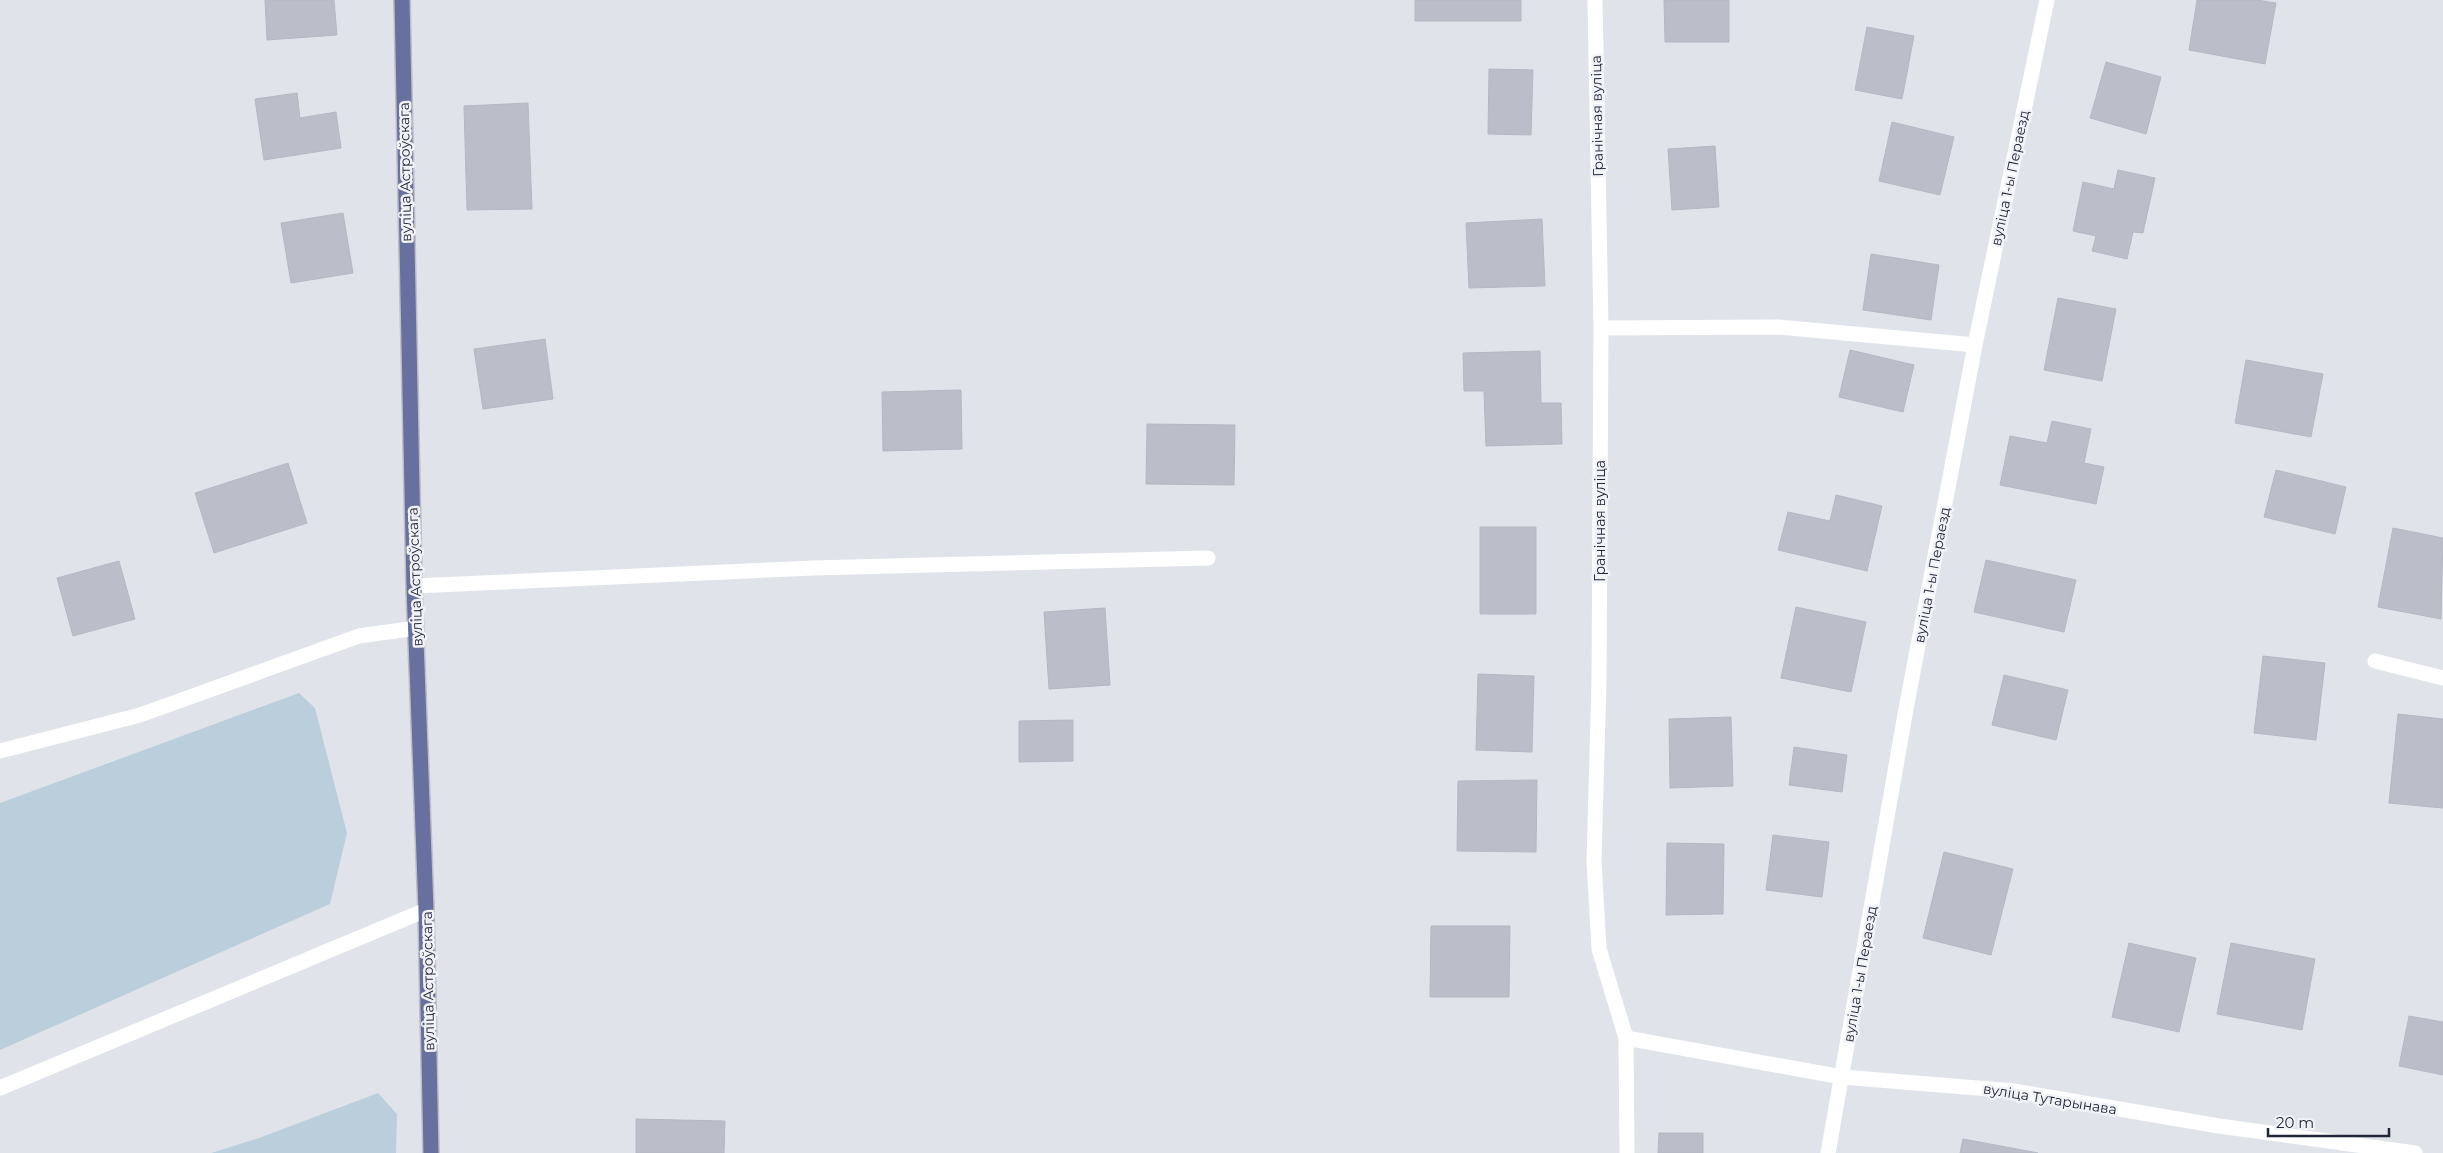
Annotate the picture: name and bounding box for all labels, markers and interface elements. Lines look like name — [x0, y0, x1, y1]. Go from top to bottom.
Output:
street label: Гранічная вуліца — [1587, 55, 1607, 177]
street label: вуліца Астроўскага — [395, 102, 415, 242]
street label: вуліца 1-ы Пераезд — [1987, 108, 2033, 248]
street label: Гранічная вуліца — [1591, 460, 1609, 582]
street label: вуліца 1-ы Пераезд — [1910, 505, 1954, 645]
street label: вуліца Астроўскага — [404, 507, 426, 647]
street label: вуліца 1-ы Пераезд — [1839, 904, 1881, 1044]
street label: вуліца Астроўскага — [418, 911, 438, 1051]
street label: вуліца Тутарынава — [1982, 1080, 2118, 1118]
scale bar — [2268, 1106, 2389, 1138]
text: 20 m — [2276, 1113, 2314, 1132]

